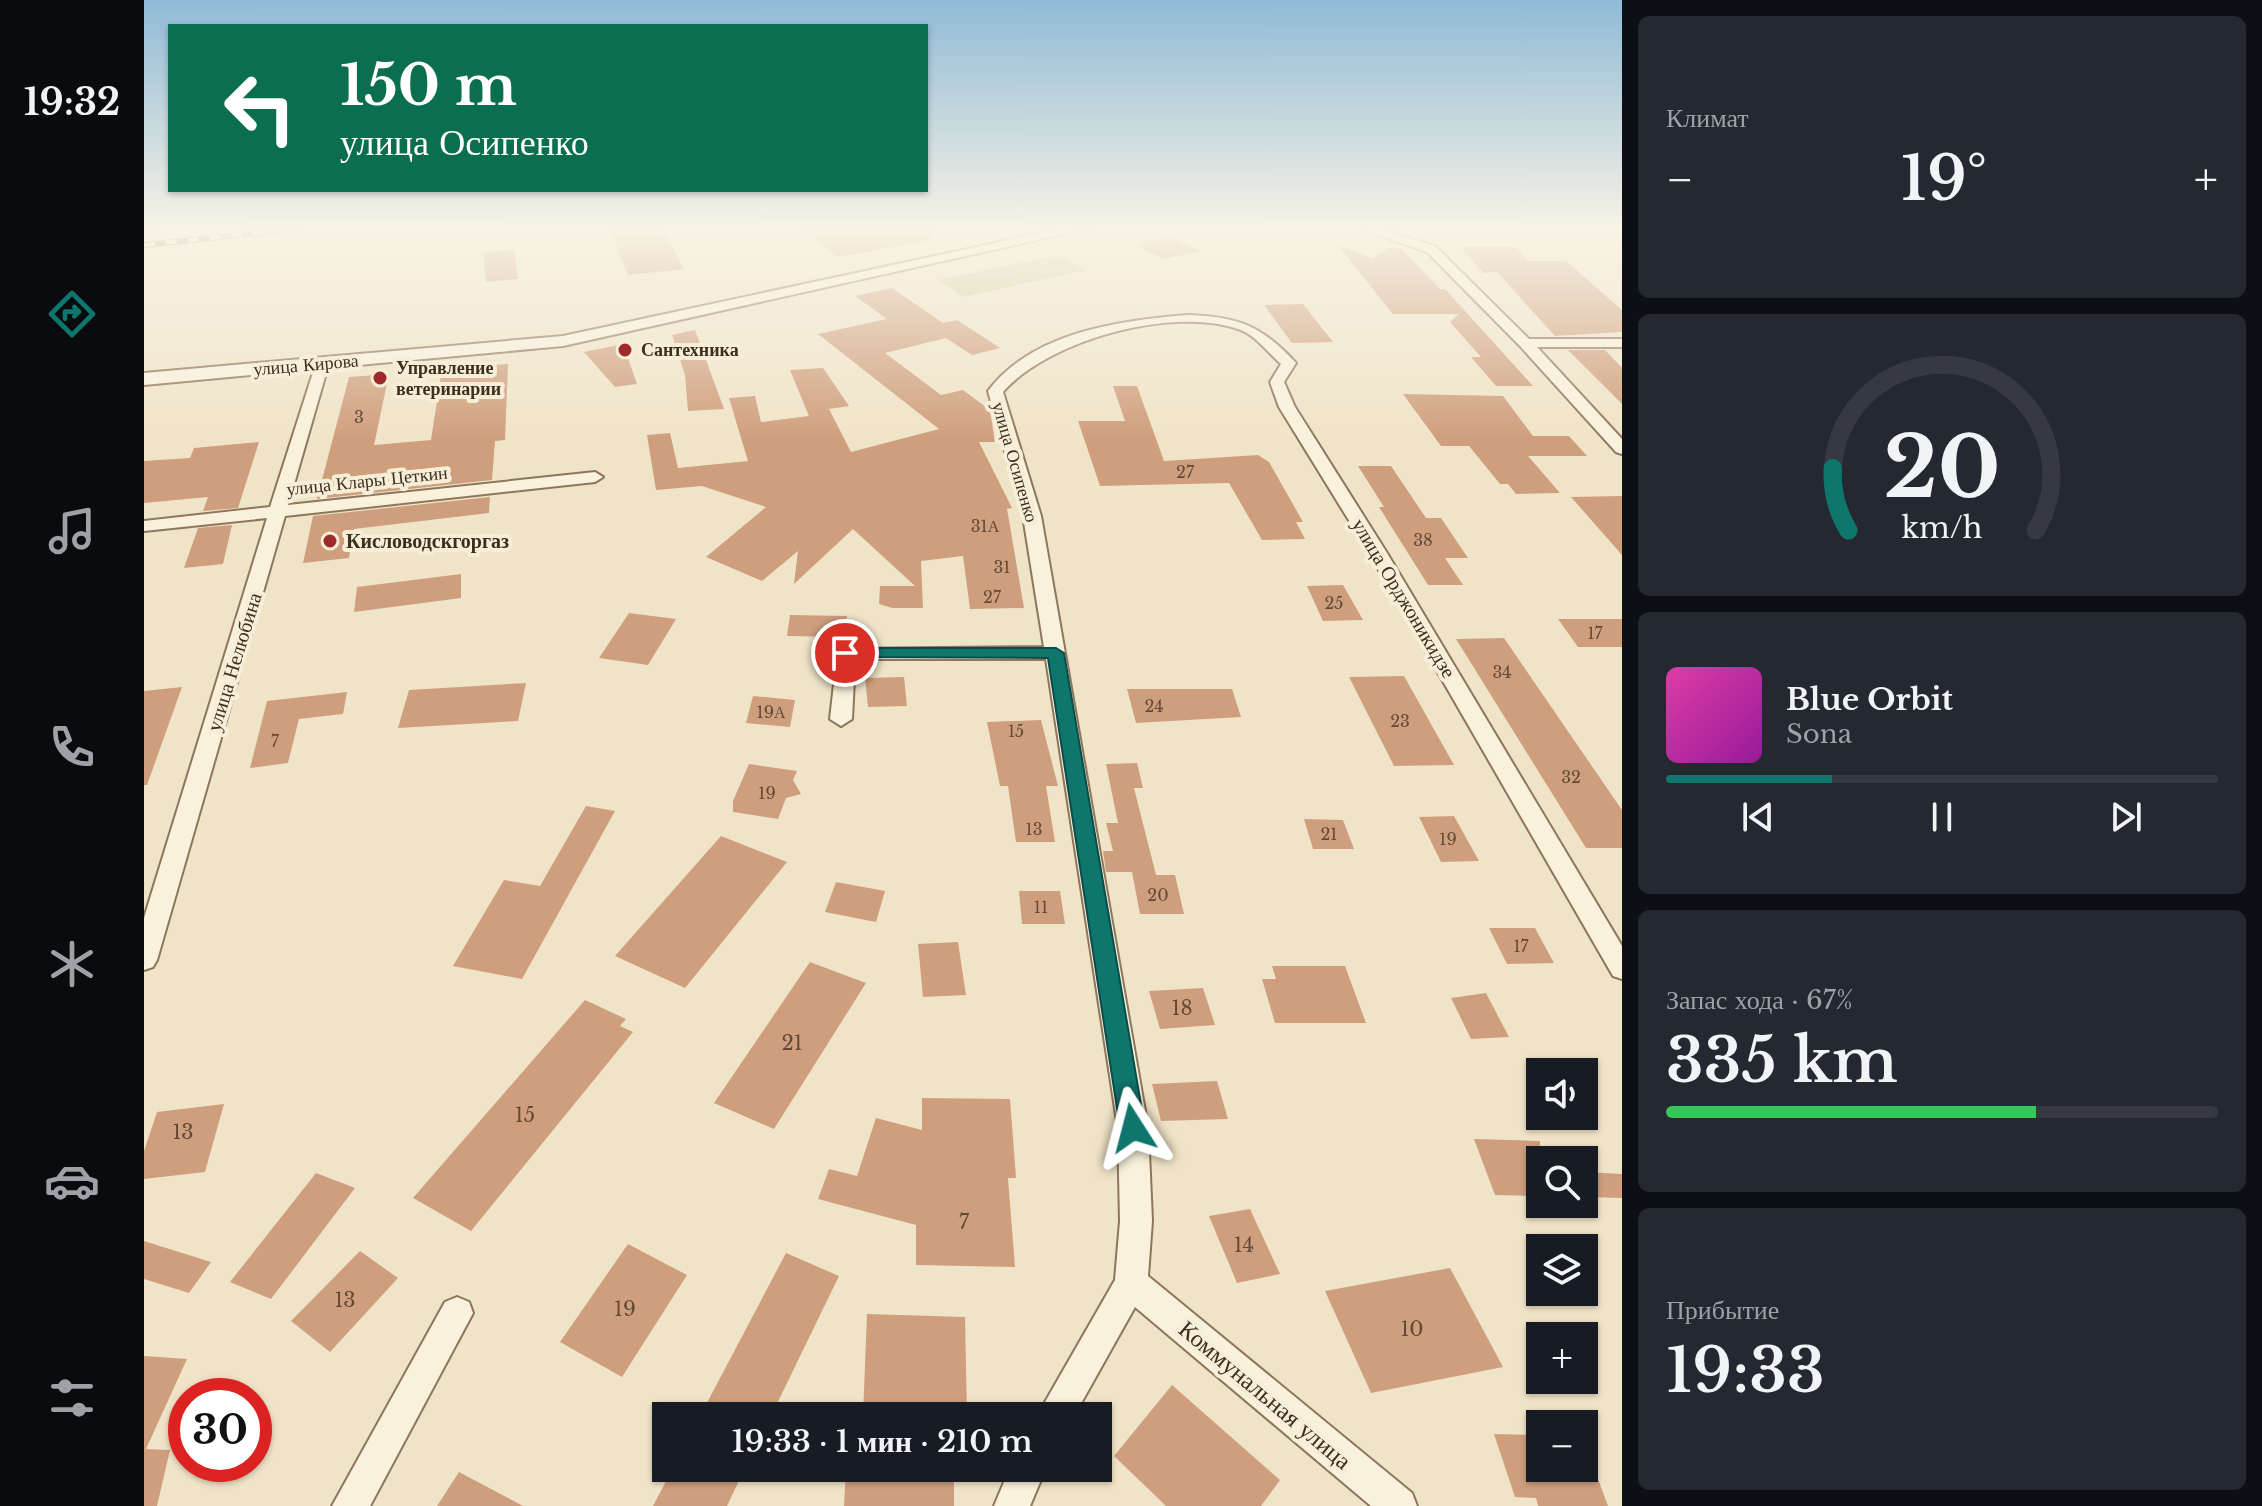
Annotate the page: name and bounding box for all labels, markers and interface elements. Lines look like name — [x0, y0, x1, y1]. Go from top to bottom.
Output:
text: 150 m — [340, 51, 517, 120]
icon: left — [208, 56, 312, 160]
text: 19:32 — [24, 80, 120, 125]
text: Климат — [1666, 102, 1749, 134]
text: улица Осипенко — [340, 120, 589, 165]
text: 19° — [1901, 142, 1987, 216]
text: − — [1666, 152, 1694, 207]
text: + — [2194, 152, 2218, 207]
icon: directions — [44, 286, 100, 342]
place label: Сантехника — [641, 339, 739, 361]
marker: Сантехника — [616, 341, 634, 359]
street label: улица Кирова — [252, 349, 360, 381]
place label: Управление ветеринарии — [396, 357, 501, 400]
marker: Управление ветеринарии — [371, 369, 389, 387]
street label: улица Осипенко — [987, 399, 1043, 525]
house number: 3 — [354, 407, 364, 427]
text: 20 — [1884, 416, 2000, 519]
street label: улица Клары Цеткин — [285, 462, 449, 500]
house number: 27 — [1176, 462, 1195, 482]
icon: music — [44, 503, 100, 559]
text: km/h — [1901, 510, 1983, 546]
street label: улица Орджоникидзе — [1347, 514, 1461, 682]
house number: 31А — [971, 516, 1000, 536]
place label: Кисловодскгоргаз — [346, 529, 509, 553]
house number: 38 — [1413, 530, 1433, 550]
marker: Кисловодскгоргаз — [321, 532, 339, 550]
house number: 31 — [994, 557, 1011, 577]
house number: 27 — [983, 587, 1002, 607]
street label: улица Нелюбина — [201, 590, 267, 734]
house number: 25 — [1325, 593, 1343, 613]
pin — [811, 619, 879, 687]
house number: 17 — [1587, 623, 1604, 643]
icon: arrive — [823, 631, 867, 675]
house number: 34 — [1492, 662, 1512, 682]
text: Blue Orbit — [1786, 681, 1953, 718]
house number: 24 — [1144, 696, 1164, 716]
house number: 19А — [757, 702, 786, 722]
house number: 23 — [1390, 711, 1410, 731]
text: Sona — [1786, 718, 1852, 750]
icon: phone — [44, 719, 100, 775]
house number: 15 — [1008, 721, 1024, 741]
house number: 7 — [271, 731, 280, 751]
house number: 32 — [1561, 767, 1581, 787]
house number: 19 — [758, 783, 776, 803]
icon: previous — [1736, 795, 1780, 839]
icon: pause — [1920, 795, 1964, 839]
icon: next — [2104, 795, 2148, 839]
house number: 13 — [1026, 819, 1043, 839]
house number: 21 — [1321, 824, 1338, 844]
house number: 19 — [1439, 829, 1457, 849]
house number: 20 — [1147, 885, 1169, 905]
house number: 11 — [1034, 897, 1048, 917]
icon: climate — [44, 936, 100, 992]
house number: 17 — [1513, 936, 1530, 956]
text: Запас хода · 67% — [1666, 984, 1853, 1016]
house number: 18 — [1171, 996, 1193, 1020]
text: 335 km — [1666, 1024, 1898, 1098]
house number: 21 — [781, 1031, 803, 1055]
map controls — [1526, 1058, 1598, 1482]
button: sound — [1526, 1058, 1598, 1130]
position arrow — [1091, 1086, 1175, 1170]
house number: 15 — [515, 1103, 535, 1127]
house number: 13 — [172, 1120, 194, 1144]
button: search — [1526, 1146, 1598, 1218]
icon: car — [44, 1153, 100, 1209]
house number: 7 — [959, 1210, 970, 1234]
house number: 14 — [1234, 1233, 1254, 1257]
button: layers — [1526, 1234, 1598, 1306]
house number: 13 — [334, 1288, 356, 1312]
text: Прибытие — [1666, 1294, 1779, 1326]
house number: 19 — [614, 1297, 636, 1321]
street label: Коммунальная улица — [1173, 1314, 1358, 1475]
house number: 10 — [1400, 1317, 1424, 1341]
button: + — [1526, 1322, 1598, 1394]
text: 19:33 — [1666, 1334, 1825, 1408]
icon: filters — [44, 1370, 100, 1426]
speed limit sign: 30 — [168, 1378, 272, 1482]
button: − — [1526, 1410, 1598, 1482]
text: 19:33 · 1 мин · 210 m — [731, 1423, 1033, 1460]

